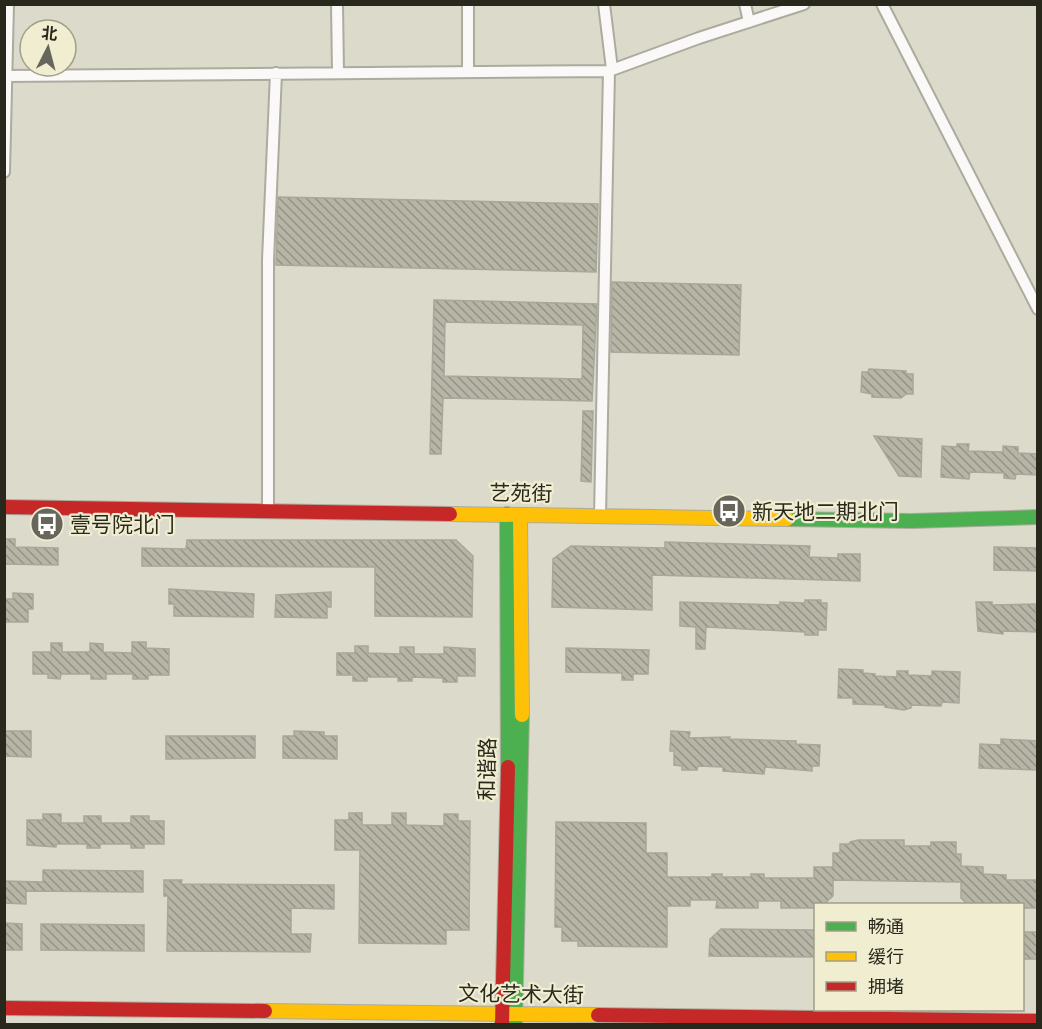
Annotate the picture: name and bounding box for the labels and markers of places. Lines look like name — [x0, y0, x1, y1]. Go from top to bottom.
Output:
bus stop icon: 新天地二期北门 — [711, 493, 747, 529]
place label: 新天地二期北门 — [752, 498, 899, 525]
bus stop icon: 壹号院北门 — [29, 506, 65, 542]
place label: 壹号院北门 — [70, 511, 175, 538]

